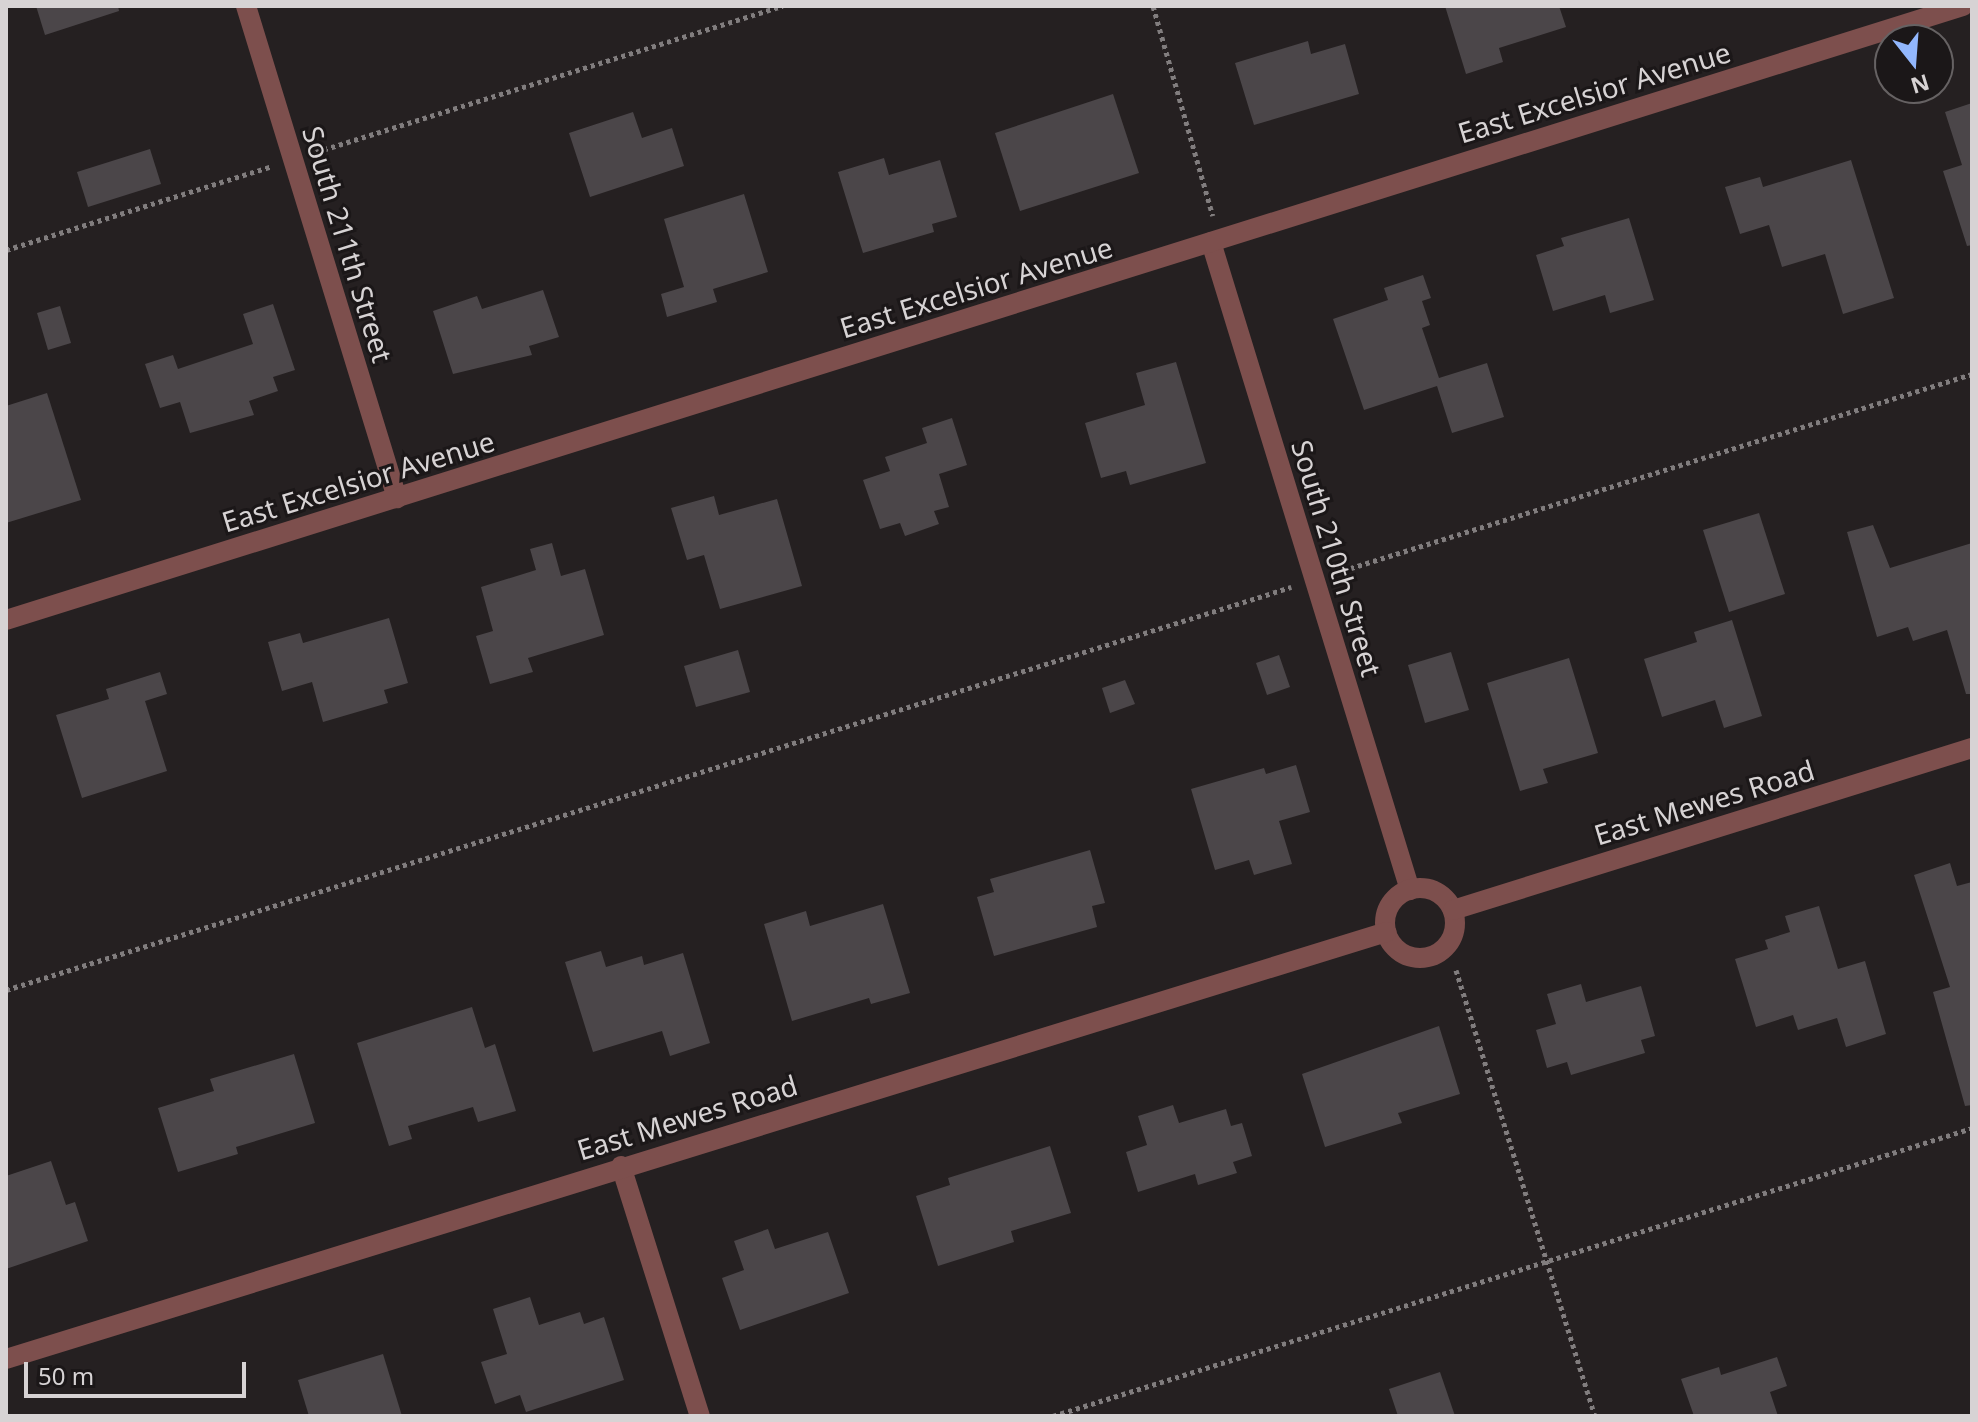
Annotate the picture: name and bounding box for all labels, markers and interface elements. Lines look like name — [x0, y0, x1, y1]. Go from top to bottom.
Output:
north arrow — [1874, 24, 1954, 104]
street label: East Excelsior Avenue — [1454, 35, 1734, 149]
text: N — [1907, 68, 1933, 102]
street label: South 211th Street — [296, 122, 400, 366]
street label: East Excelsior Avenue — [836, 230, 1116, 344]
street label: East Excelsior Avenue — [218, 424, 498, 538]
street label: South 210th Street — [1285, 436, 1389, 680]
street label: East Mewes Road — [1590, 753, 1818, 851]
street label: East Mewes Road — [573, 1068, 801, 1166]
scale bar — [28, 1346, 250, 1396]
text: 50 m — [38, 1359, 94, 1392]

